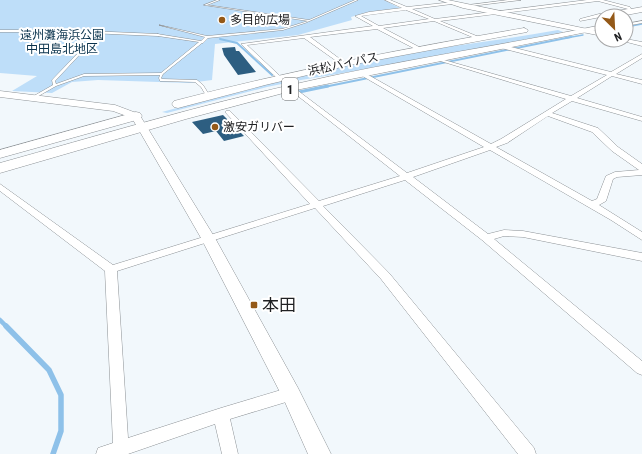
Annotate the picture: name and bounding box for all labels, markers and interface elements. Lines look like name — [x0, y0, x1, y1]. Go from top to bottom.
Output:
north arrow — [594, 8, 634, 48]
place label: 多目的広場 — [230, 13, 290, 27]
marker: 多目的広場 — [217, 15, 227, 25]
park label: 遠州灘海浜公園 中田島北地区 — [20, 28, 104, 56]
text: N — [612, 29, 624, 44]
street label: 浜松バイパス — [306, 50, 380, 78]
road number: 1 — [282, 78, 298, 100]
place label: 激安ガリバー — [223, 120, 295, 134]
marker: 激安ガリバー — [210, 122, 220, 132]
place label: 本田 — [262, 295, 296, 315]
marker: 本田 — [249, 300, 259, 310]

